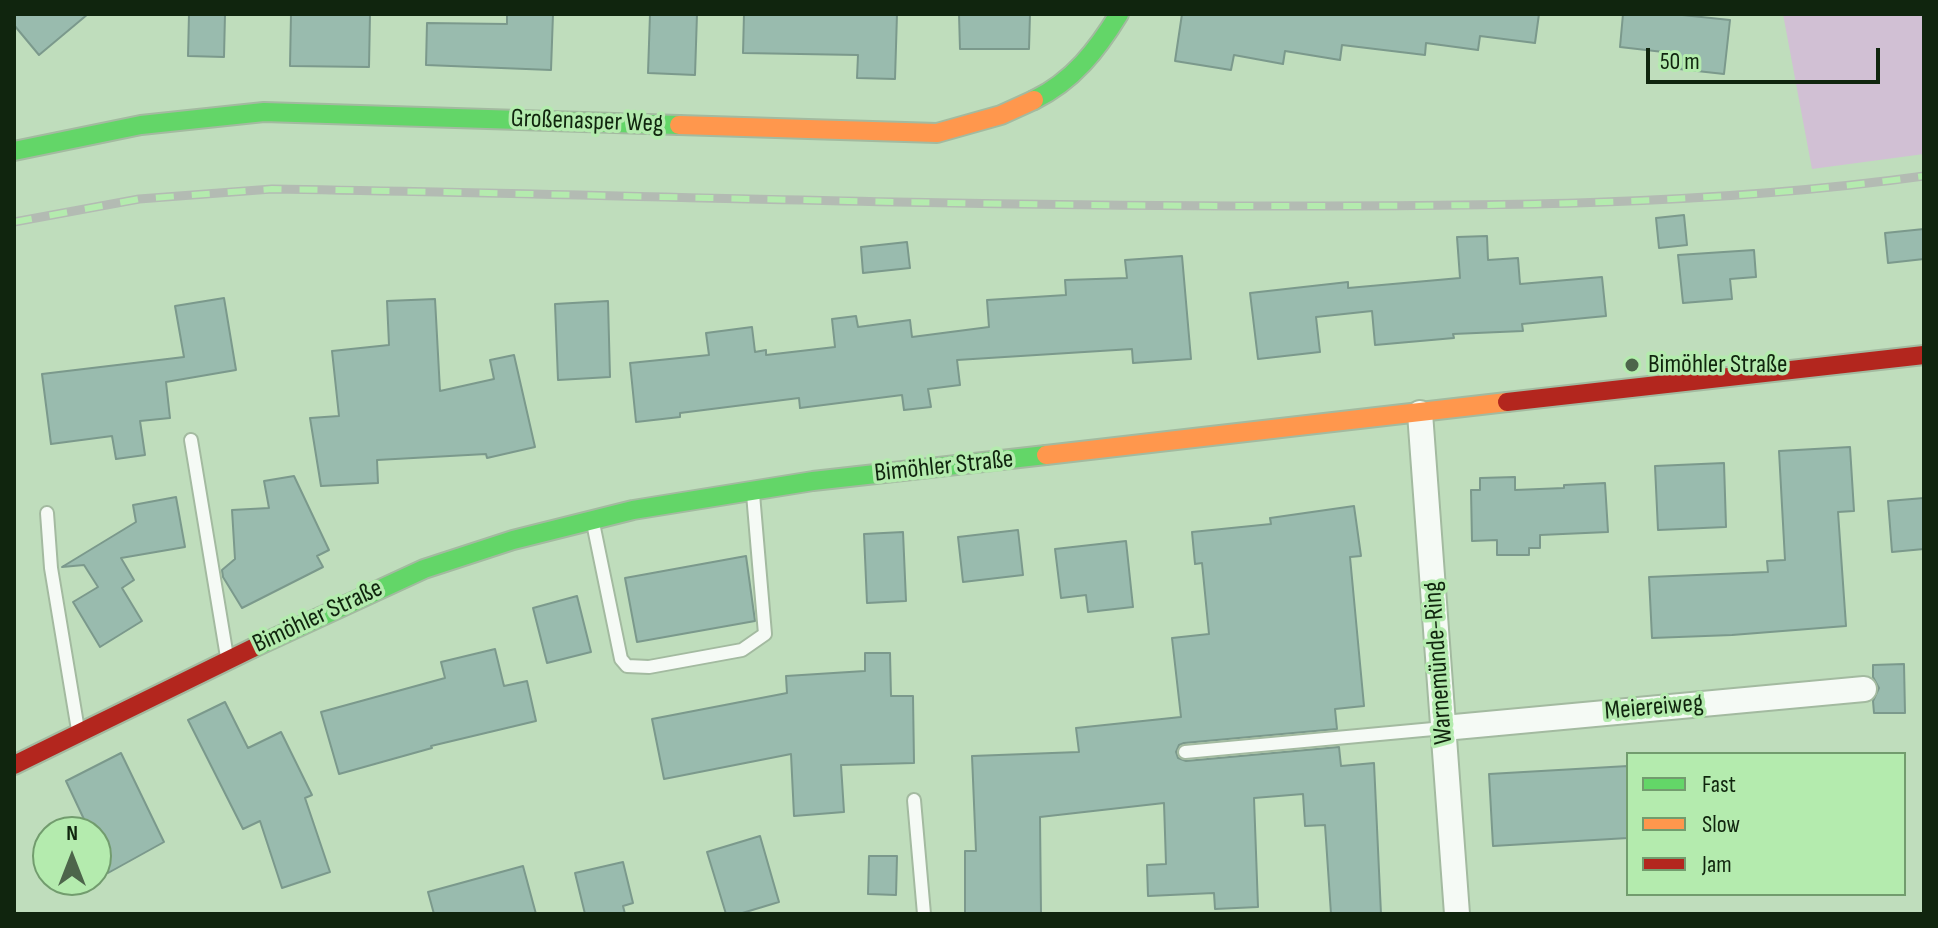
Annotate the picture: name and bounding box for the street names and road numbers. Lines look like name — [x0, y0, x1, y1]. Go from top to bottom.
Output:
street label: Großenasper Weg — [510, 104, 664, 140]
street label: Bimöhler Straße — [873, 444, 1015, 490]
street label: Bimöhler Straße — [248, 573, 388, 661]
street label: Warnemünde-Ring — [1418, 581, 1460, 745]
street label: Meiereiweg — [1603, 688, 1705, 728]

